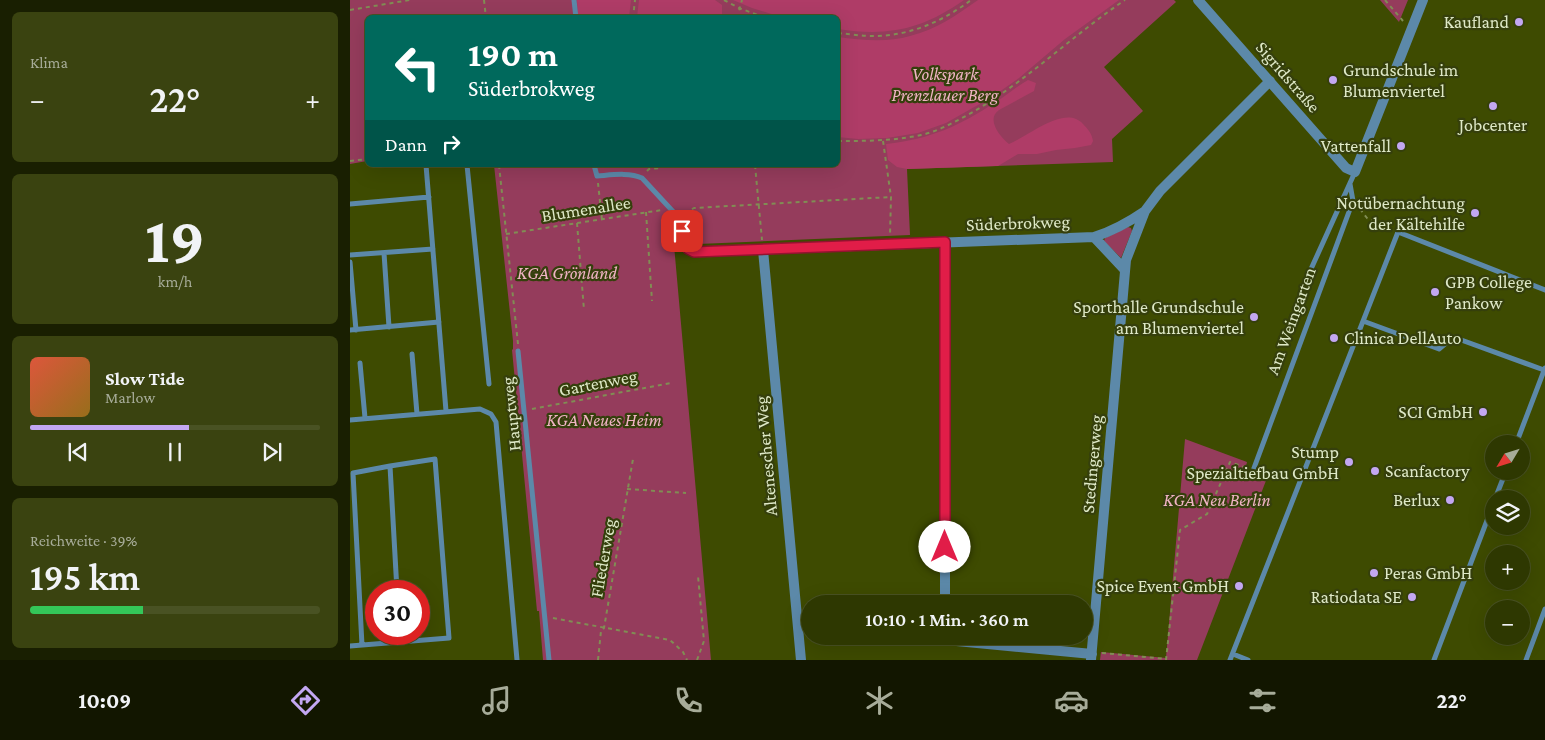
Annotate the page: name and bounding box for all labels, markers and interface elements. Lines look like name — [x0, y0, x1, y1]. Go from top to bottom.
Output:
place label: Kaufland — [1444, 12, 1510, 32]
marker: Kaufland — [1513, 16, 1525, 28]
icon: left — [385, 35, 450, 100]
text: 190 m — [468, 35, 558, 74]
street label: Sigridstraße — [1252, 37, 1324, 117]
text: Klima — [30, 54, 68, 71]
place label: Grundschule im Blumenviertel — [1343, 60, 1459, 101]
park label: Volkspark Prenzlauer Berg — [892, 64, 999, 105]
marker: Grundschule im Blumenviertel — [1327, 74, 1339, 86]
text: Süderbrokweg — [468, 76, 595, 101]
text: 22° — [150, 78, 200, 120]
text: − — [30, 84, 45, 115]
text: + — [305, 84, 320, 115]
marker: Jobcenter — [1487, 100, 1499, 112]
place label: Jobcenter — [1457, 115, 1528, 135]
icon: right — [437, 130, 465, 158]
text: Dann — [385, 134, 427, 155]
place label: Vattenfall — [1321, 136, 1391, 156]
marker: Vattenfall — [1395, 140, 1407, 152]
street label: Blumenallee — [540, 192, 632, 226]
place label: Notübernachtung der Kältehilfe — [1336, 193, 1465, 234]
text: 19 — [145, 204, 205, 276]
marker: Notübernachtung der Kältehilfe — [1469, 207, 1481, 219]
pin — [661, 210, 703, 252]
street label: Süderbrokweg — [966, 211, 1071, 235]
icon: arrive — [668, 217, 696, 245]
park label: KGA Grönland — [517, 263, 617, 283]
street label: Am Weingarten — [1262, 264, 1320, 377]
place label: GPB College Pankow — [1445, 272, 1532, 313]
text: km/h — [158, 273, 192, 290]
marker: GPB College Pankow — [1429, 286, 1441, 298]
place label: Sporthalle Grundschule am Blumenviertel — [1073, 297, 1244, 338]
marker: Sporthalle Grundschule am Blumenviertel — [1248, 311, 1260, 323]
place label: Clinica DellAuto — [1344, 328, 1461, 348]
marker: Clinica DellAuto — [1328, 332, 1340, 344]
street label: Gartenweg — [557, 366, 639, 400]
text: Slow Tide — [105, 368, 185, 389]
street label: Hauptweg — [497, 376, 525, 452]
text: Marlow — [105, 389, 155, 406]
street label: Altenescher Weg — [751, 395, 781, 517]
place label: SCI GmbH — [1398, 402, 1473, 422]
marker: SCI GmbH — [1477, 406, 1489, 418]
park label: KGA Neues Heim — [546, 410, 662, 430]
street label: Stedingerweg — [1078, 414, 1106, 514]
north arrow — [1485, 435, 1530, 480]
map controls — [1485, 435, 1530, 645]
icon: previous — [64, 438, 92, 466]
icon: pause — [161, 438, 189, 466]
icon: next — [258, 438, 286, 466]
place label: Stump Spezialtiefbau GmbH — [1187, 442, 1339, 483]
marker: Stump Spezialtiefbau GmbH — [1343, 456, 1355, 468]
place label: Scanfactory — [1385, 461, 1470, 481]
marker: Scanfactory — [1369, 465, 1381, 477]
park label: KGA Neu Berlin — [1163, 490, 1271, 510]
place label: Berlux — [1393, 490, 1441, 510]
button: layers — [1485, 490, 1530, 535]
marker: Berlux — [1444, 494, 1456, 506]
street label: Fliederweg — [586, 517, 620, 599]
position arrow — [918, 520, 970, 572]
text: Reichweite · 39% — [30, 532, 137, 549]
button: + — [1485, 545, 1530, 590]
text: 195 km — [30, 556, 140, 598]
place label: Peras GmbH — [1384, 563, 1473, 583]
marker: Peras GmbH — [1368, 567, 1380, 579]
place label: Spice Event GmbH — [1096, 576, 1229, 596]
speed limit sign: 30 — [365, 580, 430, 645]
marker: Spice Event GmbH — [1233, 580, 1245, 592]
place label: Ratiodata SE — [1311, 587, 1402, 607]
marker: Ratiodata SE — [1406, 591, 1418, 603]
button: − — [1485, 600, 1530, 645]
text: 10:10 · 1 Min. · 360 m — [865, 609, 1029, 630]
icon: directions — [288, 683, 323, 718]
icon: music — [479, 683, 514, 718]
icon: phone — [671, 683, 706, 718]
icon: climate — [862, 683, 897, 718]
icon: car — [1054, 683, 1089, 718]
icon: filters — [1245, 683, 1280, 718]
text: 10:09 — [78, 688, 131, 713]
text: 22° — [1436, 688, 1467, 713]

